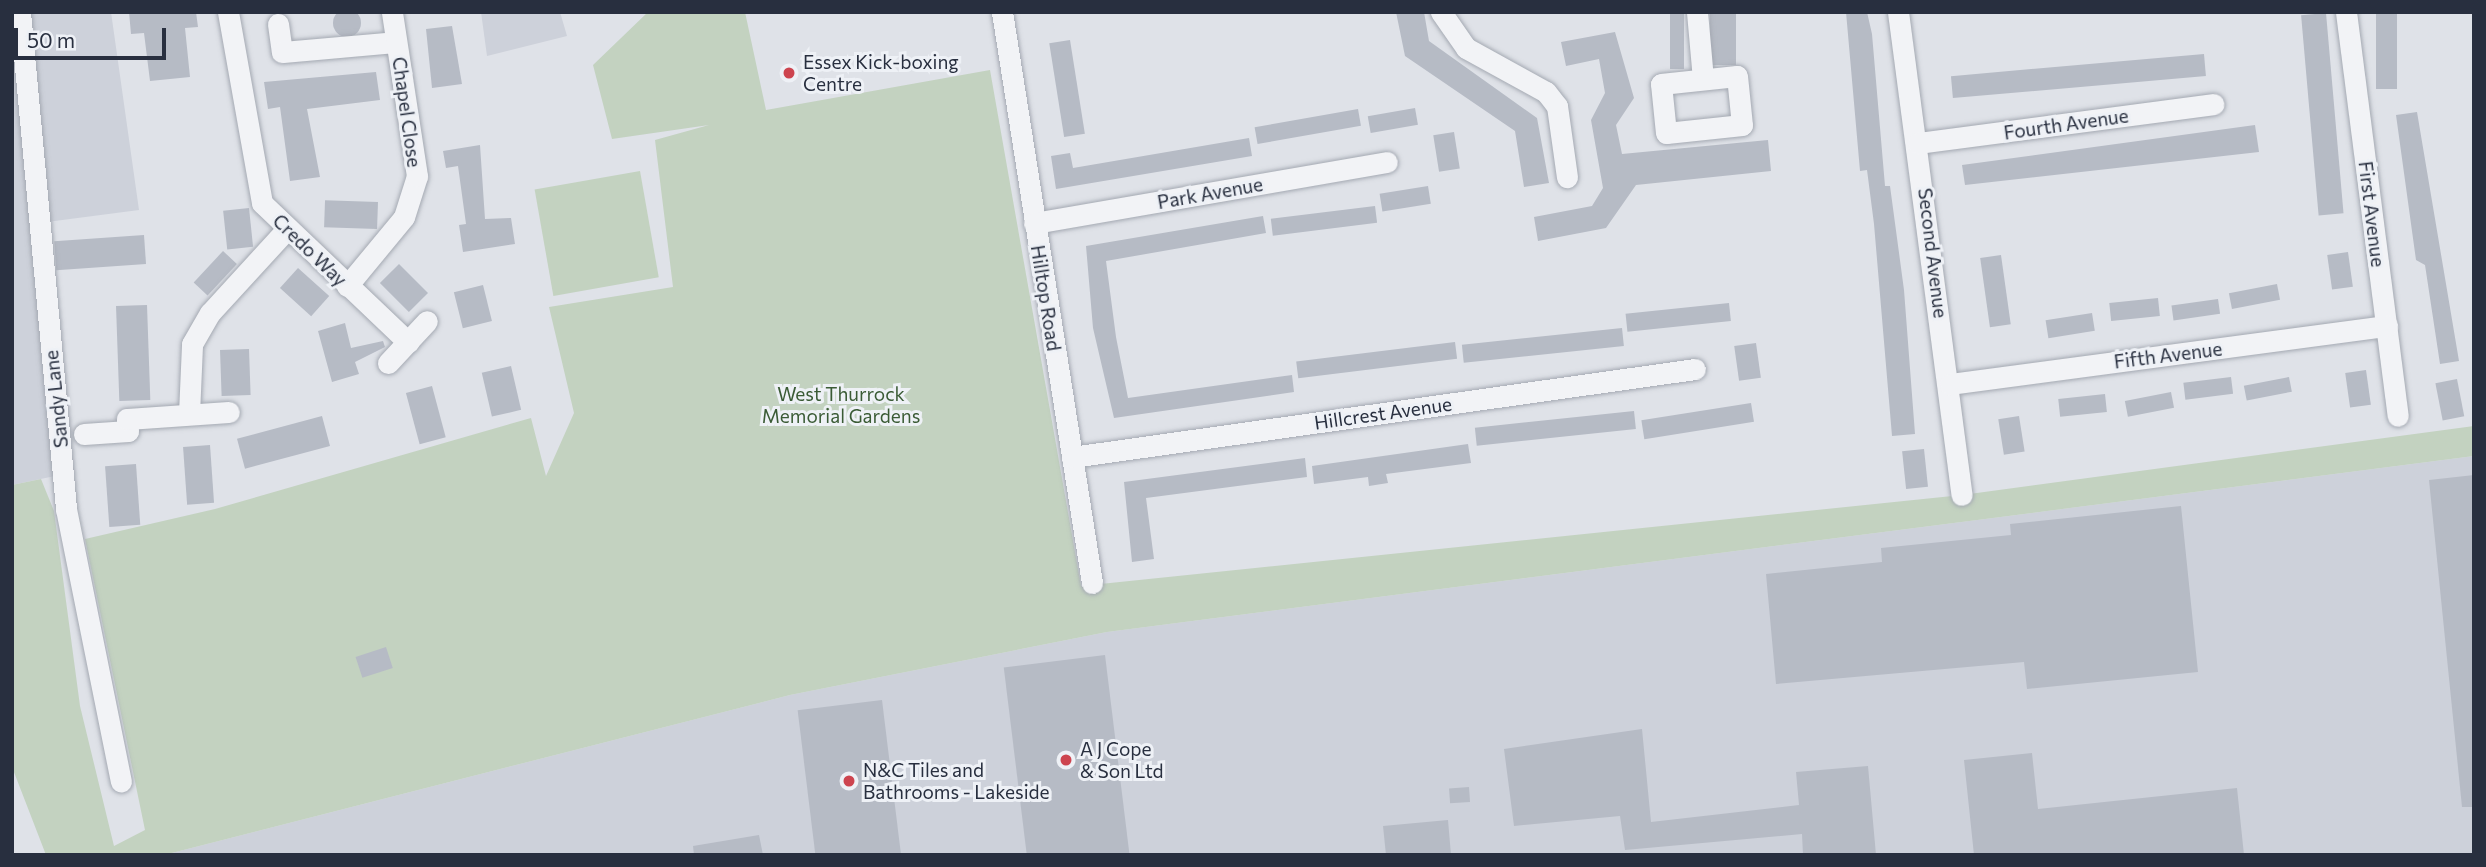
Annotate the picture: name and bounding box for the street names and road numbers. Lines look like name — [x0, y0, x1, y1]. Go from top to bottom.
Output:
street label: Chapel Close — [388, 55, 426, 169]
street label: Fourth Avenue — [2002, 104, 2130, 144]
street label: First Avenue — [2354, 160, 2390, 268]
street label: Park Avenue — [1155, 173, 1265, 213]
street label: Second Avenue — [1914, 187, 1952, 319]
street label: Credo Way — [268, 209, 352, 291]
street label: Hilltop Road — [1026, 243, 1066, 353]
street label: Fifth Avenue — [2113, 337, 2223, 373]
street label: Sandy Lane — [40, 349, 72, 449]
street label: Hillcrest Avenue — [1313, 392, 1453, 434]

